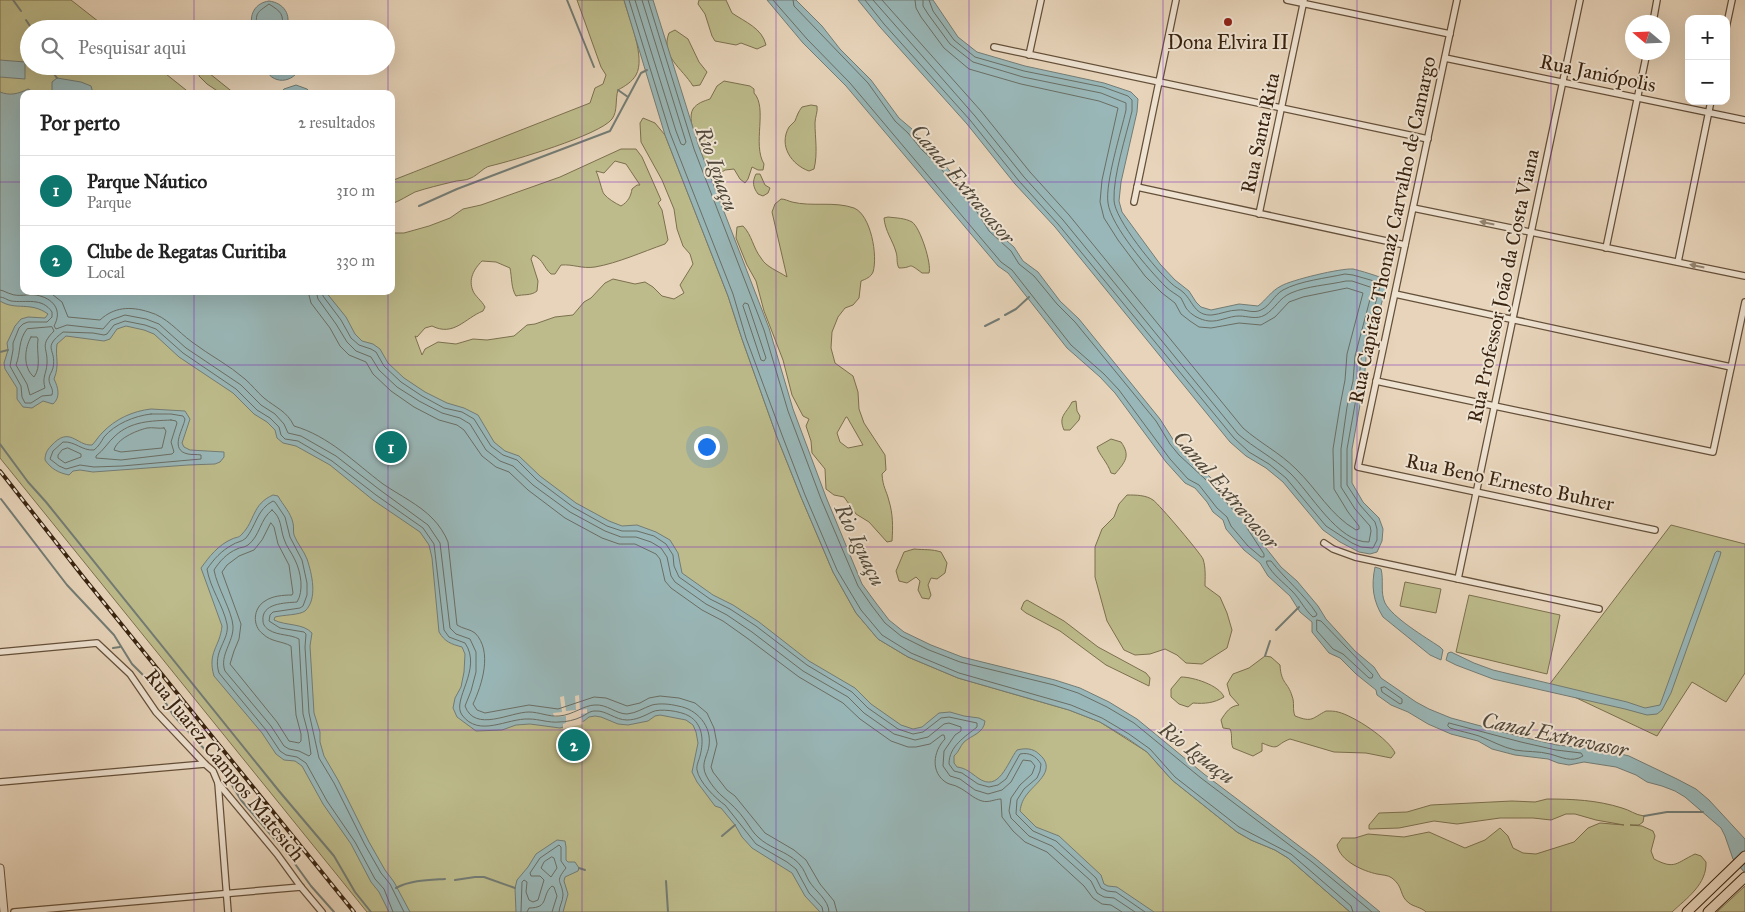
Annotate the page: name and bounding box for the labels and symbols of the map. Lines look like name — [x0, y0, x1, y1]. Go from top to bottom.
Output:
north arrow — [1625, 15, 1670, 60]
marker: Dona Elvira II — [1222, 16, 1234, 28]
place label: Dona Elvira II — [1167, 30, 1289, 54]
street label: Rua Janiópolis — [1538, 49, 1658, 98]
street label: Rua Capitão Thomaz Carvalho de Camargo — [1343, 54, 1442, 406]
street label: Rua Santa Rita — [1235, 70, 1285, 196]
water label: Canal Extravasor — [905, 119, 1022, 250]
water label: Rio Iguaçu — [689, 122, 744, 215]
street label: Rua Professor João da Costa Viana — [1462, 146, 1545, 425]
one-way arrow — [1479, 219, 1494, 227]
one-way arrow — [1689, 262, 1705, 270]
water label: Canal Extravasor — [1167, 425, 1285, 556]
pin: 1 — [375, 428, 407, 466]
your location — [694, 434, 720, 460]
street label: Rua Beno Ernesto Buhrer — [1404, 448, 1617, 516]
water label: Rio Iguaçu — [828, 499, 891, 590]
street label: Rua Juarez Campos Matesich — [139, 664, 310, 867]
water label: Canal Extravasor — [1480, 707, 1632, 763]
water label: Rio Iguaçu — [1153, 715, 1240, 790]
pin: 2 — [558, 726, 590, 764]

